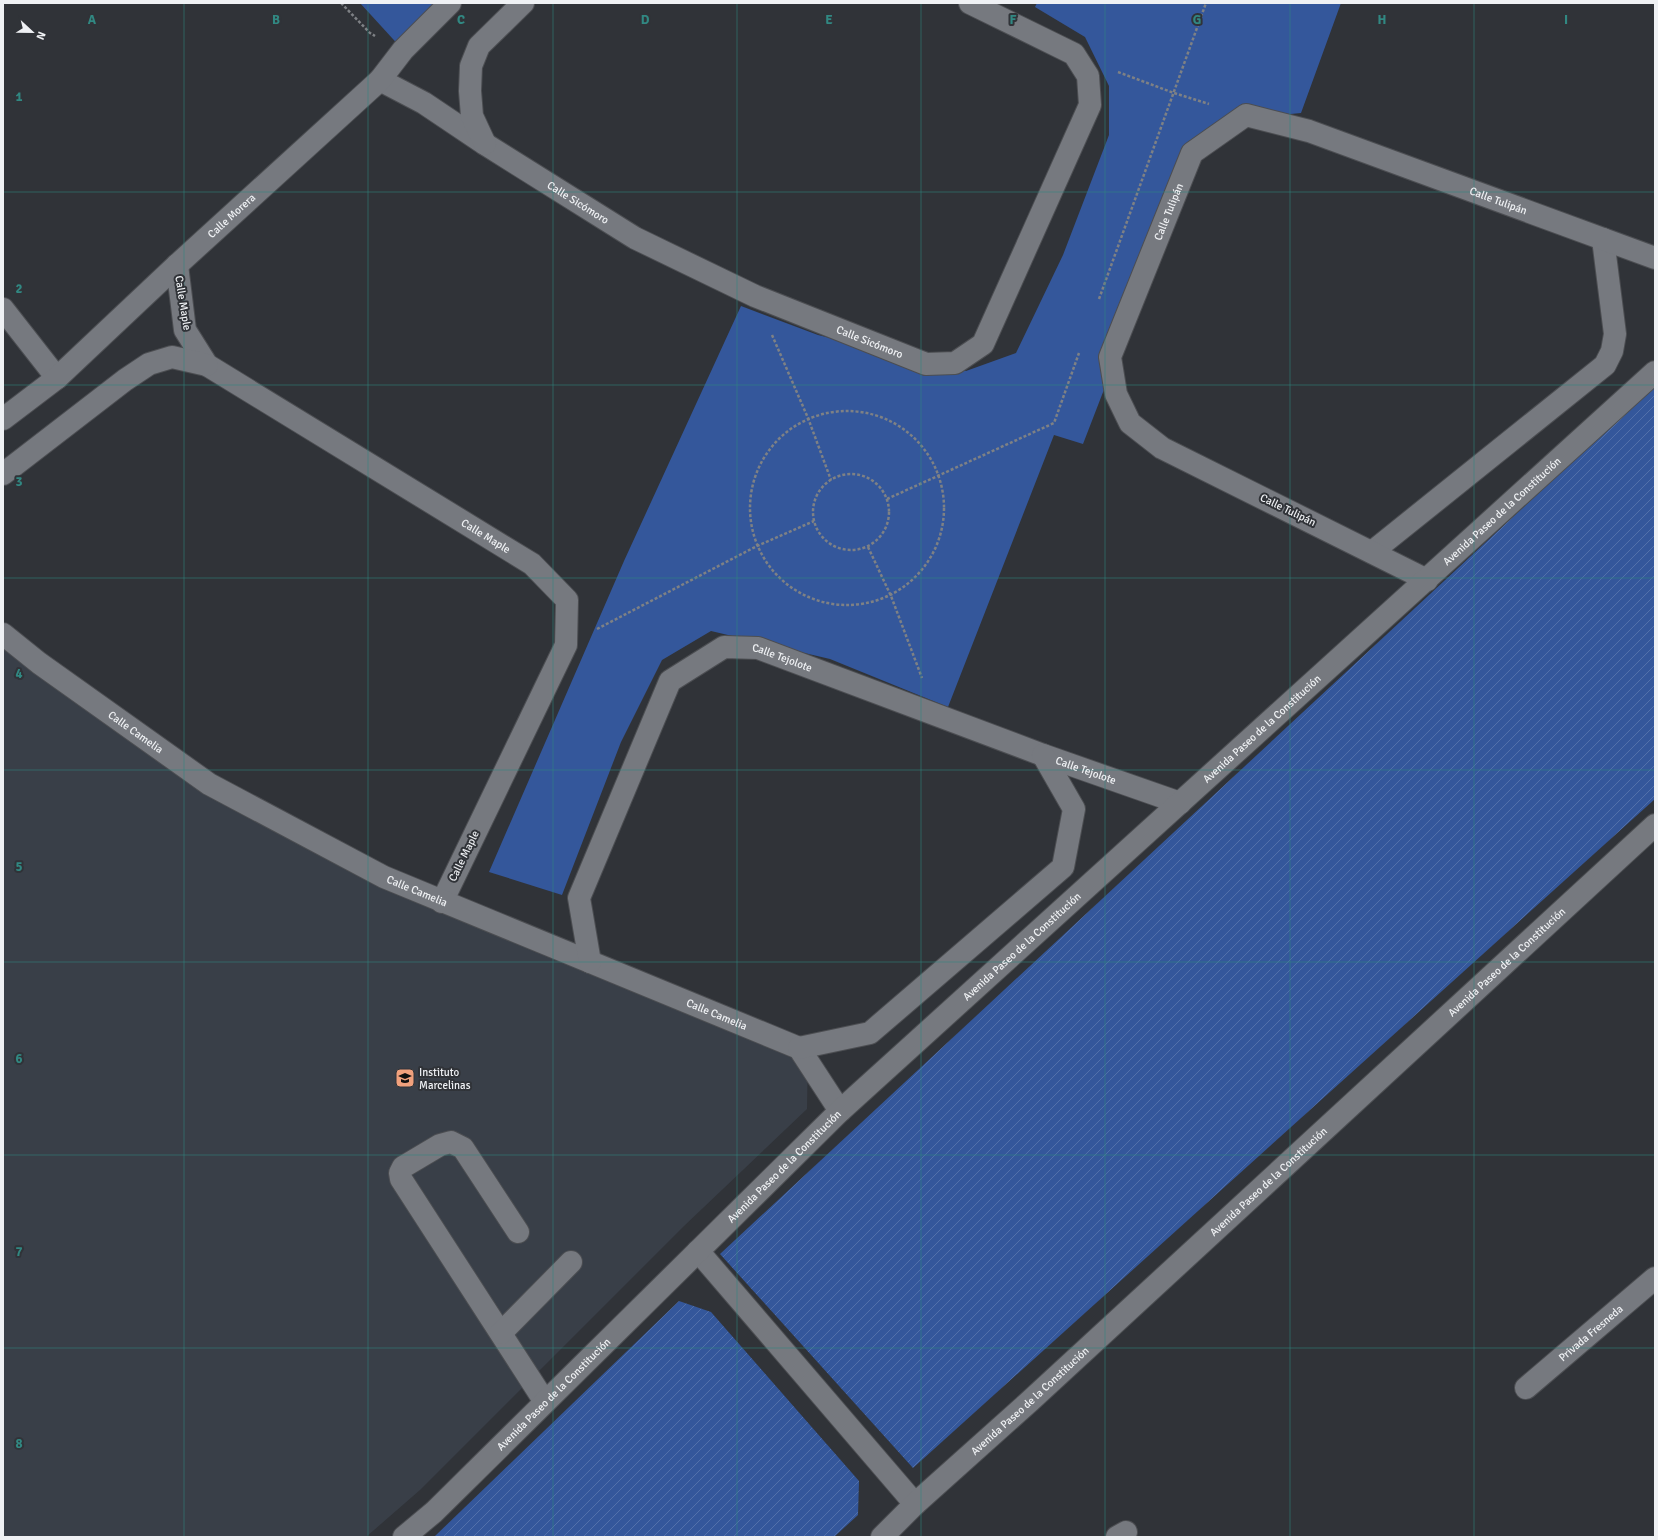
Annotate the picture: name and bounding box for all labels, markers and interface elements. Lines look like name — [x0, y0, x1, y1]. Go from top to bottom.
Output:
north arrow — [12, 12, 52, 52]
text: A — [88, 12, 97, 28]
text: B — [272, 12, 280, 28]
text: C — [457, 12, 465, 28]
text: D — [641, 12, 650, 28]
text: E — [825, 12, 833, 28]
text: F — [1010, 12, 1017, 28]
text: G — [1193, 12, 1201, 28]
text: H — [1378, 12, 1386, 28]
text: I — [1564, 12, 1568, 28]
text: N — [33, 30, 48, 42]
text: 1 — [15, 89, 23, 105]
street label: Calle Sicómoro — [545, 178, 612, 227]
street label: Calle Tulipán — [1151, 181, 1186, 242]
street label: Calle Tulipán — [1468, 184, 1529, 217]
street label: Calle Morera — [205, 190, 258, 241]
street label: Calle Maple — [172, 275, 194, 331]
text: 2 — [15, 281, 23, 297]
street label: Calle Sicómoro — [835, 323, 905, 361]
street label: Avenida Paseo de la Constitución — [1440, 454, 1563, 568]
text: 3 — [15, 474, 23, 490]
street label: Calle Tulipán — [1258, 491, 1318, 529]
street label: Calle Maple — [459, 516, 513, 556]
street label: Calle Tejolote — [752, 641, 814, 674]
text: 4 — [15, 666, 23, 682]
street label: Avenida Paseo de la Constitución — [1200, 672, 1323, 785]
street label: Calle Camelia — [106, 708, 166, 756]
street label: Calle Tejolote — [1054, 753, 1118, 787]
street label: Calle Maple — [446, 828, 482, 884]
text: 5 — [15, 859, 23, 875]
street label: Calle Camelia — [385, 872, 450, 909]
street label: Avenida Paseo de la Constitución — [960, 889, 1083, 1003]
street label: Avenida Paseo de la Constitución — [1445, 905, 1568, 1019]
street label: Calle Camelia — [684, 996, 749, 1033]
text: 6 — [15, 1051, 23, 1067]
place label: Instituto Marcelinas — [419, 1066, 471, 1092]
school or university icon: Instituto Marcelinas — [394, 1067, 416, 1089]
street label: Avenida Paseo de la Constitución — [724, 1107, 844, 1225]
street label: Avenida Paseo de la Constitución — [1207, 1124, 1330, 1239]
text: 7 — [15, 1244, 23, 1260]
street label: Privada Fresneda — [1556, 1302, 1626, 1364]
street label: Avenida Paseo de la Constitución — [494, 1335, 613, 1453]
street label: Avenida Paseo de la Constitución — [968, 1344, 1091, 1458]
text: 8 — [15, 1436, 23, 1452]

